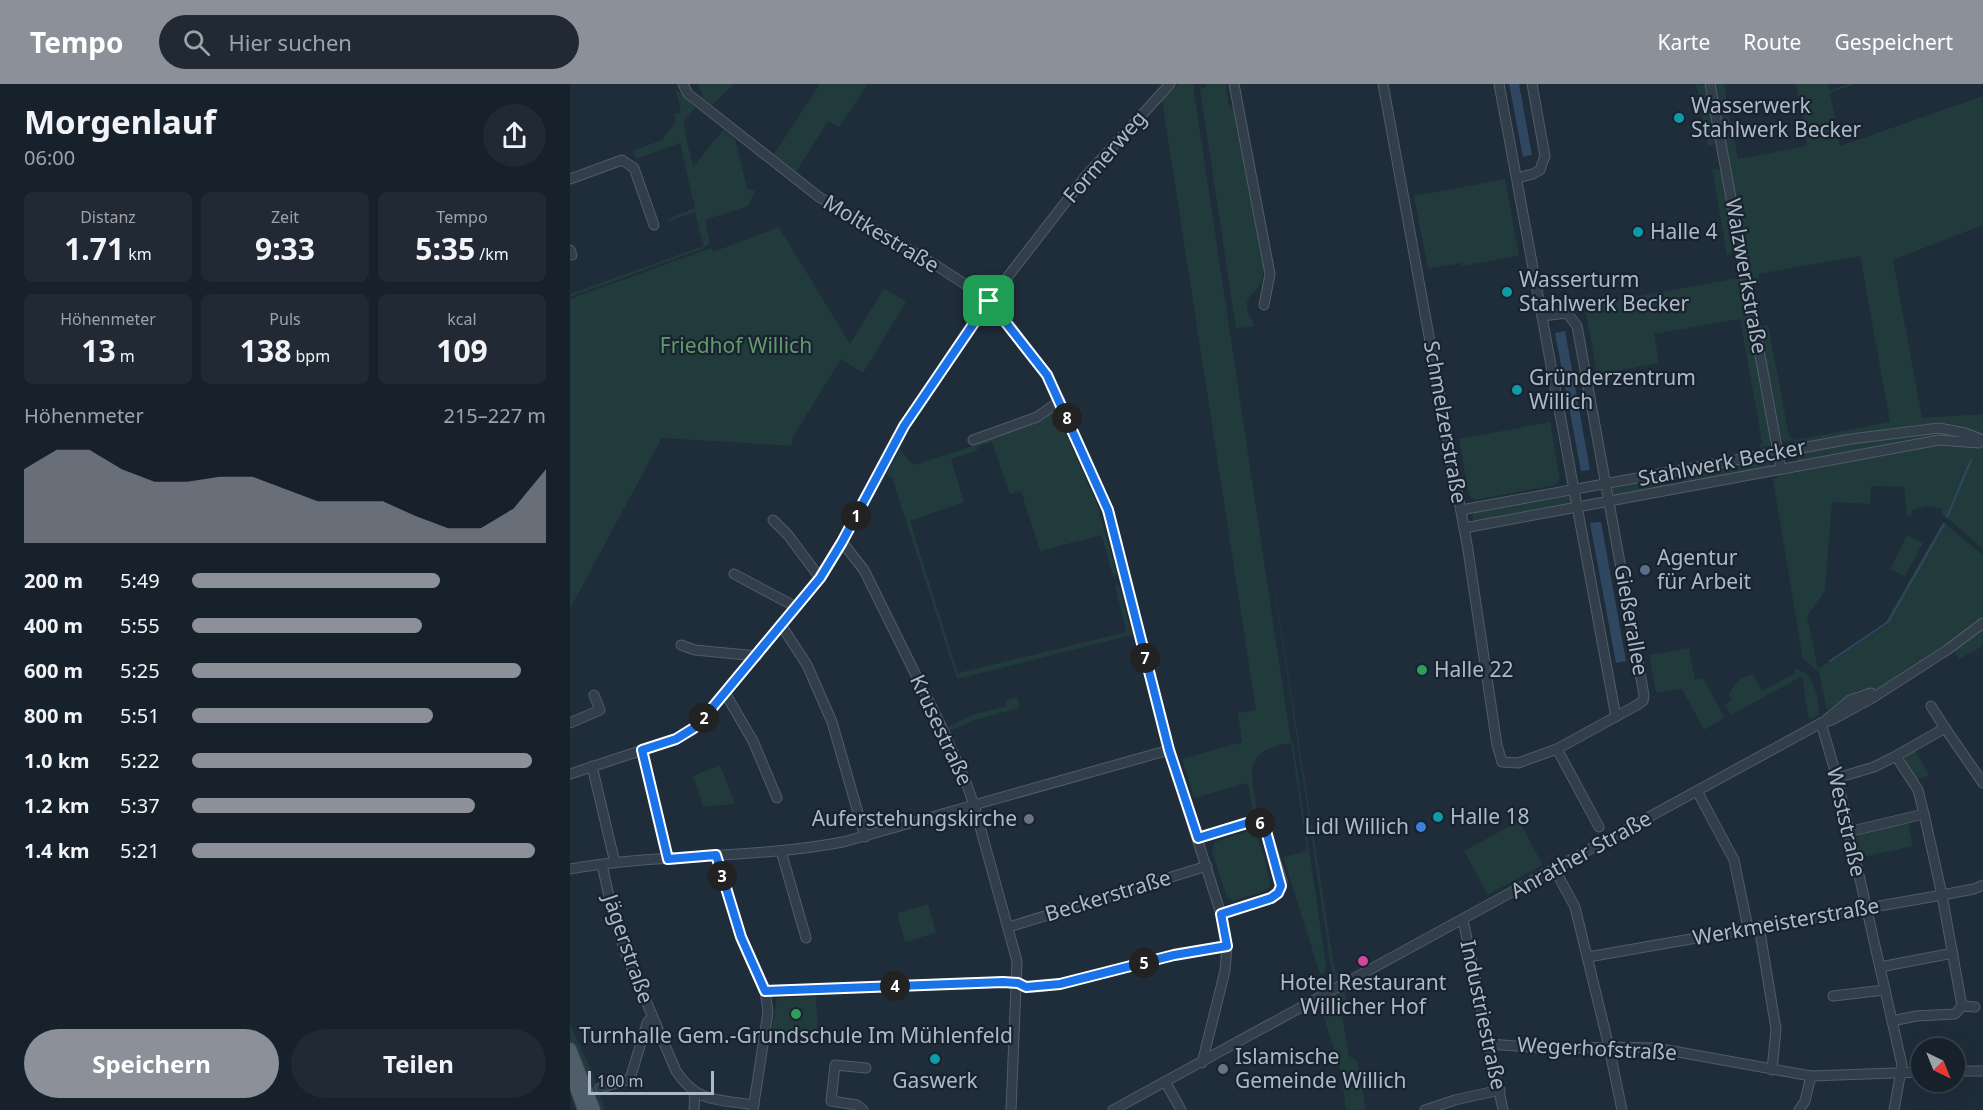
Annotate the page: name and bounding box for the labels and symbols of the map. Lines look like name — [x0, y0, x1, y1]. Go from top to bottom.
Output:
place label: Wasserwerk Stahlwerk Becker — [1691, 91, 1862, 143]
street label: Formerweg — [1056, 104, 1152, 208]
marker: Wasserwerk Stahlwerk Becker — [1672, 111, 1686, 125]
street label: Moltkestraße — [818, 188, 945, 279]
street label: Walzwerkstraße — [1720, 196, 1774, 356]
place label: Halle 4 — [1650, 217, 1718, 245]
marker: Halle 4 — [1631, 225, 1645, 239]
place label: Wasserturm Stahlwerk Becker — [1519, 265, 1690, 317]
pin — [963, 275, 1014, 326]
marker: Wasserturm Stahlwerk Becker — [1500, 285, 1514, 299]
park label: Friedhof Willich — [660, 331, 812, 359]
street label: Schmelzerstraße — [1418, 338, 1474, 505]
place label: Gründerzentrum Willich — [1529, 363, 1696, 415]
marker: Gründerzentrum Willich — [1510, 383, 1524, 397]
pin: 8 — [1052, 403, 1082, 433]
street label: Stahlwerk Becker — [1636, 432, 1808, 492]
pin: 1 — [841, 501, 871, 531]
place label: Agentur für Arbeit — [1657, 543, 1752, 595]
street label: Gießerallee — [1608, 562, 1656, 678]
marker: Agentur für Arbeit — [1638, 563, 1652, 577]
pin: 7 — [1130, 643, 1160, 673]
place label: Halle 22 — [1434, 655, 1514, 683]
marker: Halle 22 — [1415, 663, 1429, 677]
street label: Krusestraße — [904, 670, 980, 790]
pin: 2 — [689, 703, 719, 733]
street label: Weststraße — [1821, 764, 1873, 879]
place label: Halle 18 — [1450, 802, 1530, 830]
place label: Auferstehungskirche — [812, 804, 1017, 832]
street label: Anrather Straße — [1505, 804, 1656, 904]
pin: 6 — [1245, 808, 1275, 838]
marker: Halle 18 — [1431, 810, 1445, 824]
marker: Auferstehungskirche — [1022, 812, 1036, 826]
place label: Lidl Willich — [1305, 812, 1409, 840]
marker: Lidl Willich — [1414, 820, 1428, 834]
pin: 3 — [707, 861, 737, 891]
street label: Beckerstraße — [1041, 863, 1174, 927]
street label: Jägerstraße — [597, 888, 661, 1007]
street label: Werkmeisterstraße — [1690, 891, 1881, 951]
street label: Industriestraße — [1454, 937, 1514, 1092]
pin: 5 — [1129, 948, 1159, 978]
marker: Hotel Restaurant Willicher Hof — [1356, 954, 1370, 968]
place label: Hotel Restaurant Willicher Hof — [1280, 968, 1447, 1020]
pin: 4 — [880, 971, 910, 1001]
marker: Turnhalle Gem.-Grundschule Im Mühlenfeld — [789, 1007, 803, 1021]
place label: Turnhalle Gem.-Grundschule Im Mühlenfeld — [579, 1021, 1013, 1049]
street label: Wegerhofstraße — [1516, 1030, 1678, 1066]
north arrow — [1911, 1038, 1965, 1092]
place label: Islamische Gemeinde Willich — [1235, 1042, 1407, 1094]
marker: Gaswerk — [928, 1052, 942, 1066]
marker: Islamische Gemeinde Willich — [1216, 1062, 1230, 1076]
place label: Gaswerk — [892, 1066, 978, 1094]
scale bar — [588, 1068, 714, 1096]

